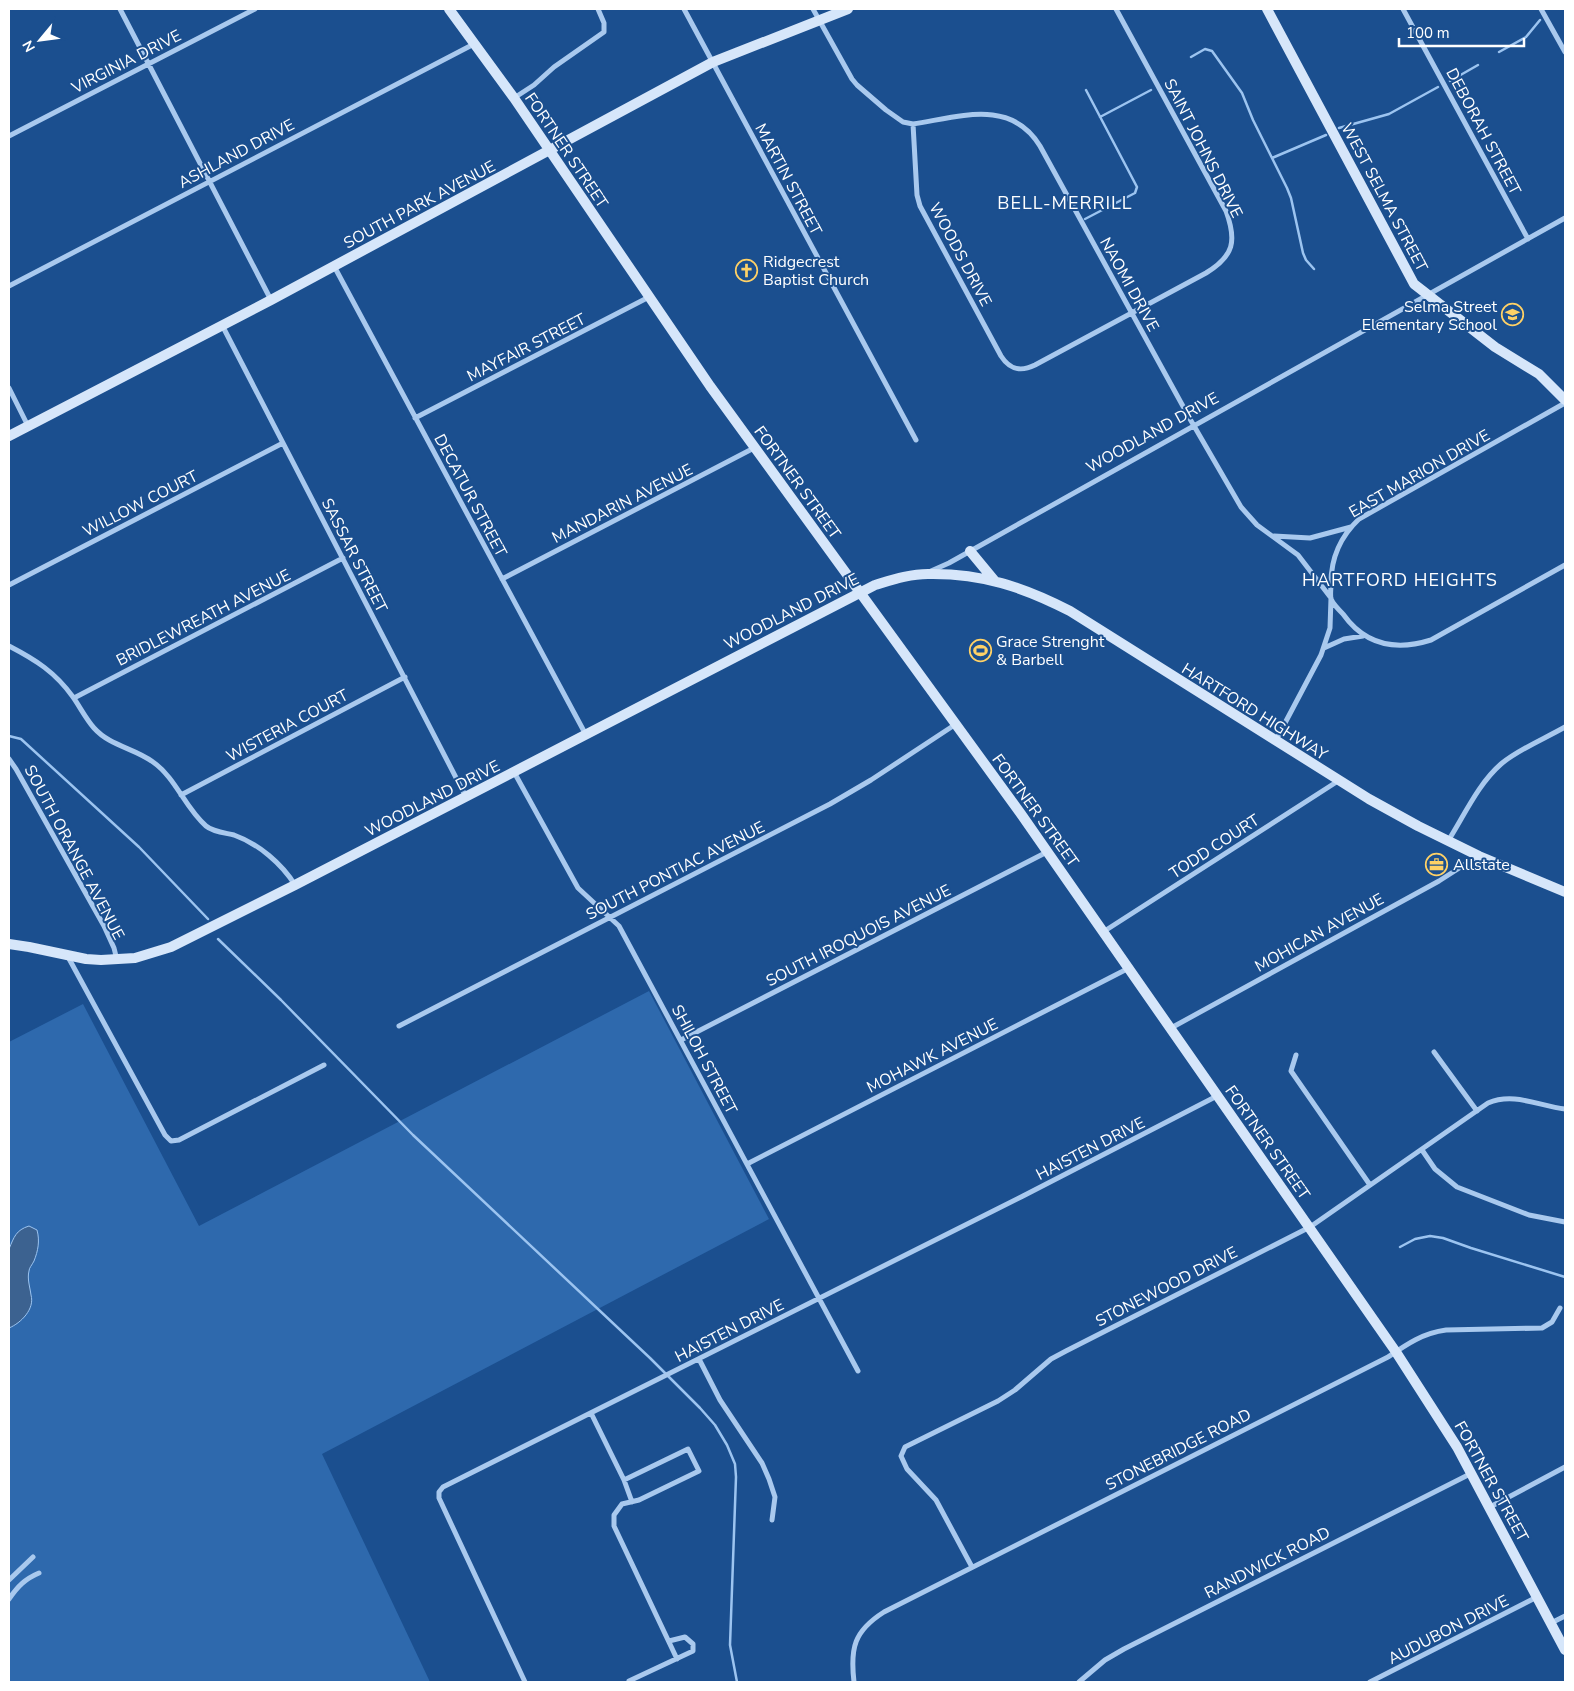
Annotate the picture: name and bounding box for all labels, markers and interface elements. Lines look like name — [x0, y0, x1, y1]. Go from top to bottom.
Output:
north arrow — [15, 15, 65, 65]
scale bar — [1399, 15, 1524, 47]
text: 100 m — [1406, 23, 1450, 43]
street label: VIRGINIA DRIVE — [67, 25, 185, 99]
text: N — [18, 37, 40, 55]
street label: DEBORAH STREET — [1440, 64, 1526, 199]
street label: SAINT JOHNS DRIVE — [1158, 75, 1248, 222]
street label: FORTNER STREET — [519, 89, 613, 213]
street label: ASHLAND DRIVE — [175, 114, 298, 194]
street label: WEST SELMA STREET — [1336, 119, 1433, 276]
street label: MARTIN STREET — [749, 120, 827, 239]
street label: SOUTH PARK AVENUE — [340, 155, 499, 254]
district label: BELL-MERRILL — [997, 191, 1133, 215]
street label: WOODS DRIVE — [923, 199, 997, 310]
street label: NAOMI DRIVE — [1094, 233, 1164, 336]
place label: Ridgecrest Baptist Church — [763, 251, 869, 291]
church icon: Ridgecrest Baptist Church — [735, 258, 759, 282]
place label: Selma Street Elementary School — [1362, 296, 1497, 336]
school or university icon: Selma Street Elementary School — [1501, 303, 1525, 327]
street label: MAYFAIR STREET — [463, 308, 590, 387]
street label: WOODLAND DRIVE — [1082, 387, 1223, 479]
street label: FORTNER STREET — [749, 422, 846, 544]
street label: EAST MARION DRIVE — [1345, 424, 1494, 523]
street label: DECATUR STREET — [428, 430, 512, 561]
street label: MANDARIN AVENUE — [548, 459, 697, 549]
street label: WILLOW COURT — [79, 465, 202, 542]
street label: SASSAR STREET — [316, 495, 393, 617]
street label: BRIDLEWREATH AVENUE — [112, 564, 294, 672]
street label: WOODLAND DRIVE — [720, 568, 863, 655]
district label: HARTFORD HEIGHTS — [1302, 568, 1498, 592]
place label: Grace Strenght & Barbell — [996, 631, 1105, 671]
sports icon: Grace Strenght & Barbell — [968, 638, 992, 662]
street label: HARTFORD HIGHWAY — [1177, 658, 1332, 766]
street label: WISTERIA COURT — [223, 684, 353, 767]
street label: FORTNER STREET — [987, 750, 1084, 872]
street label: WOODLAND DRIVE — [361, 755, 504, 842]
street label: SOUTH ORANGE AVENUE — [19, 761, 130, 944]
street label: TODD COURT — [1165, 809, 1264, 884]
street label: SOUTH PONTIAC AVENUE — [582, 816, 769, 926]
office icon: Allstate — [1425, 852, 1449, 876]
place label: Allstate — [1453, 854, 1510, 876]
street label: SOUTH IROQUOIS AVENUE — [762, 880, 955, 992]
street label: MOHICAN AVENUE — [1251, 888, 1388, 977]
street label: SHILOH STREET — [666, 1001, 742, 1118]
street label: MOHAWK AVENUE — [863, 1013, 1002, 1099]
street label: FORTNER STREET — [1220, 1081, 1315, 1204]
street label: HAISTEN DRIVE — [1032, 1112, 1149, 1186]
street label: STONEWOOD DRIVE — [1092, 1242, 1241, 1332]
street label: HAISTEN DRIVE — [671, 1294, 788, 1368]
street label: STONEBRIDGE ROAD — [1102, 1404, 1255, 1496]
street label: FORTNER STREET — [1449, 1417, 1534, 1546]
street label: RANDWICK ROAD — [1201, 1522, 1334, 1604]
street label: AUDUBON DRIVE — [1384, 1590, 1513, 1670]

